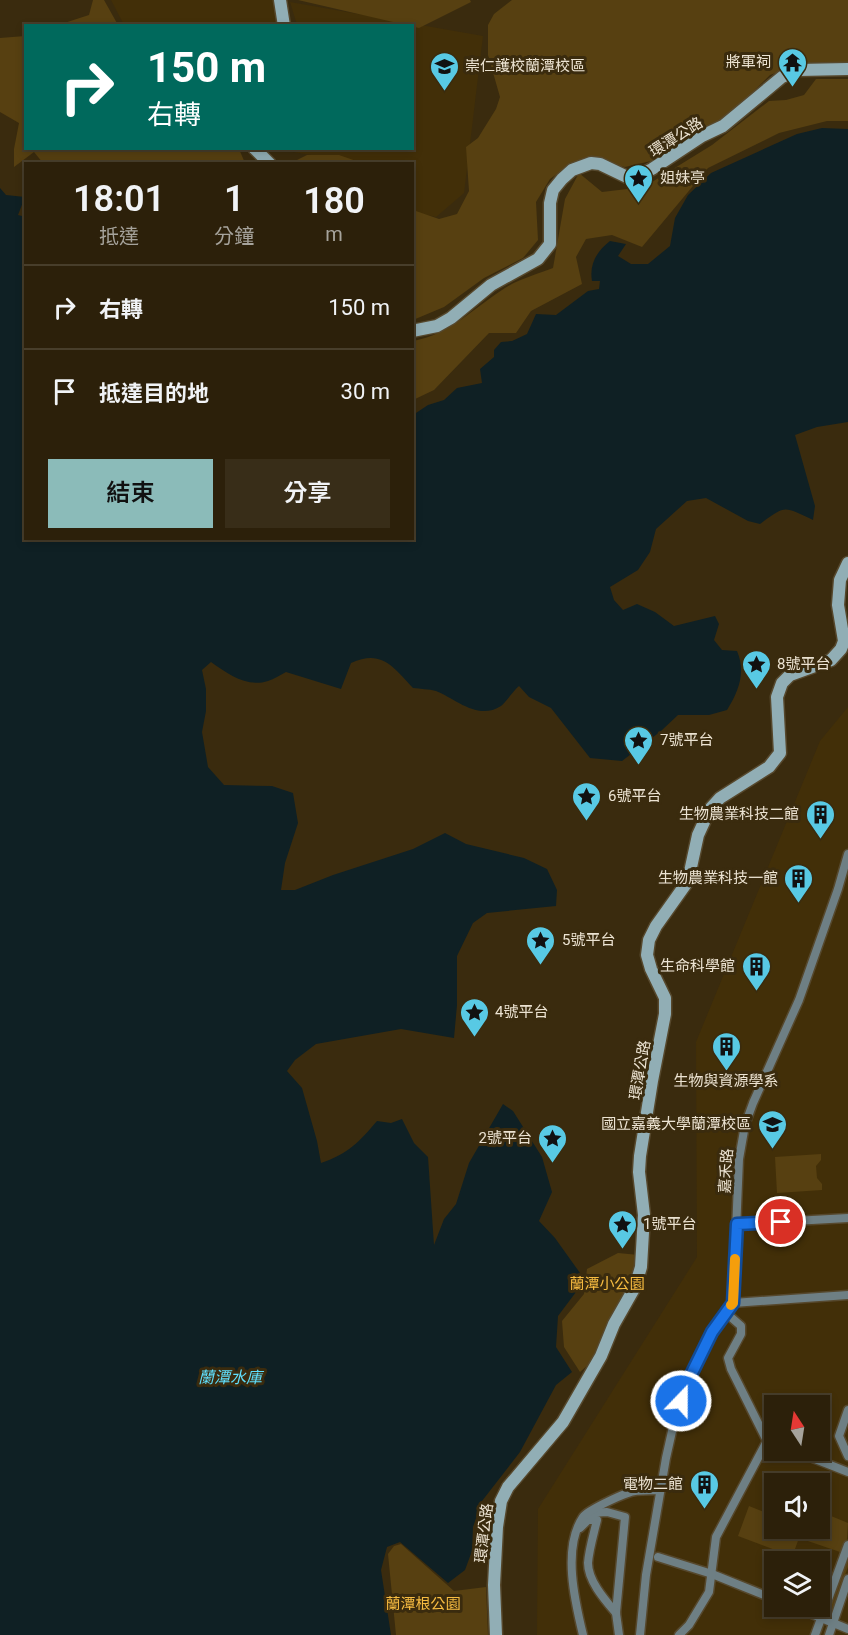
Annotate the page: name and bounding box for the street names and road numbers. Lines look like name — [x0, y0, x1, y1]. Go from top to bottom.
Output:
street label: 環潭公路 — [646, 113, 706, 161]
street label: 環潭公路 — [626, 1039, 654, 1101]
street label: 嘉禾路 — [715, 1148, 737, 1194]
street label: 環潭公路 — [471, 1502, 497, 1564]

